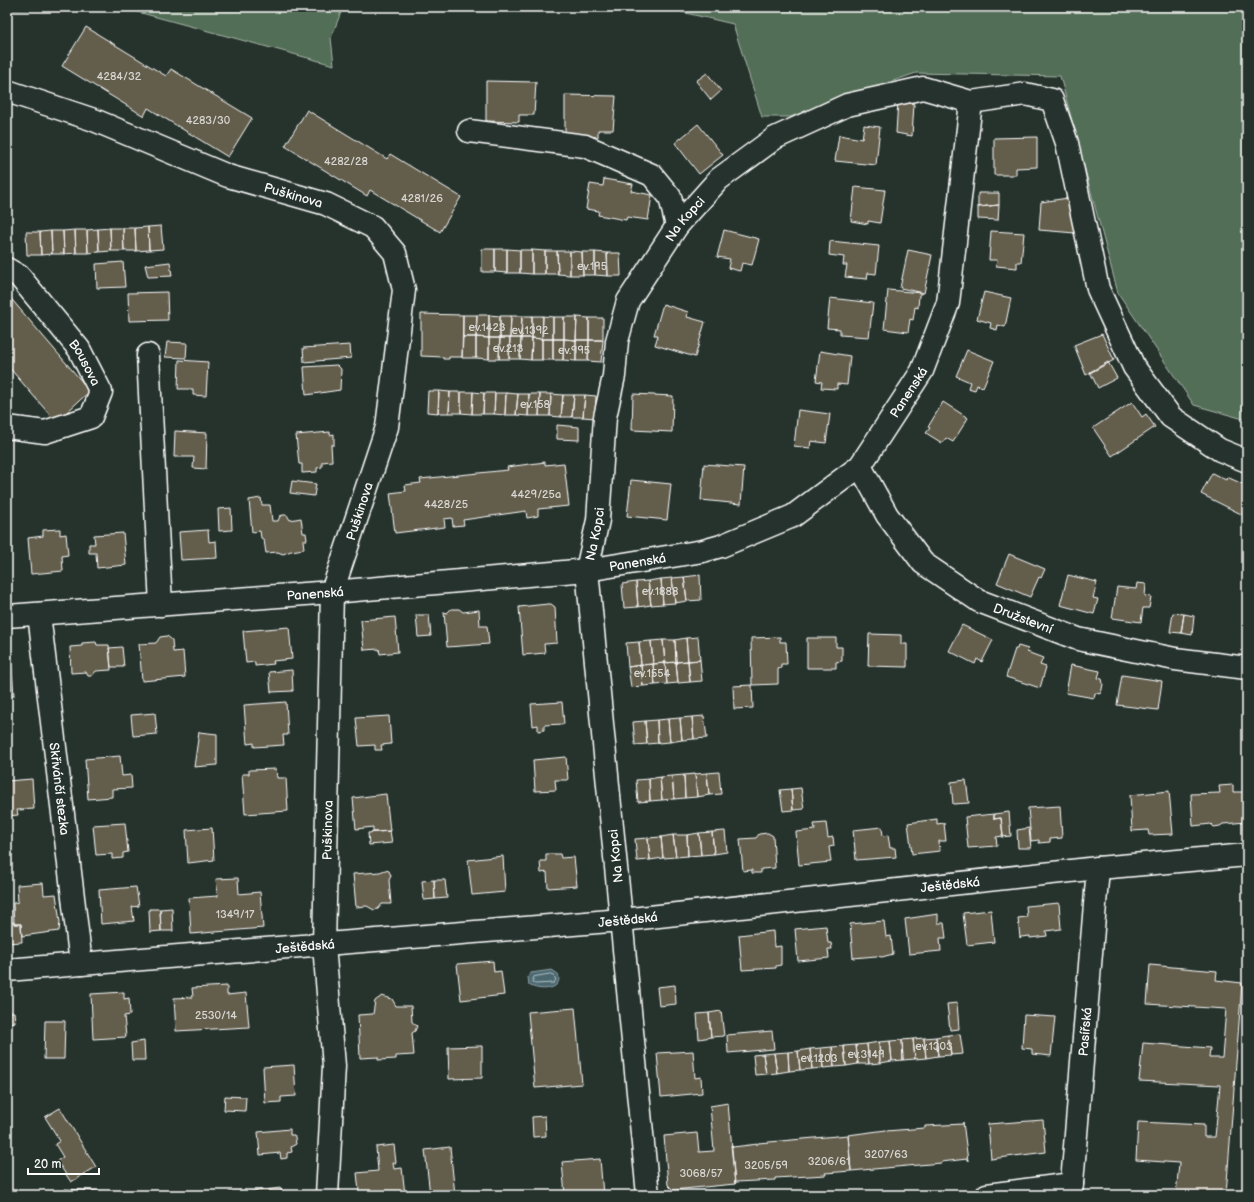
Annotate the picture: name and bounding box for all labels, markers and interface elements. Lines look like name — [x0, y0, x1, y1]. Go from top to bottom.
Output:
house number: 4284/32 — [97, 70, 142, 83]
house number: 4283/30 — [186, 114, 231, 127]
house number: 4282/28 — [324, 155, 368, 168]
street label: Puškinova — [262, 180, 324, 212]
house number: 4281/26 — [401, 192, 443, 205]
street label: Na Kopci — [662, 194, 709, 245]
house number: ev.195 — [577, 260, 607, 273]
house number: ev.1423 — [468, 321, 506, 334]
house number: ev.1392 — [512, 324, 549, 337]
street label: Bousova — [65, 336, 103, 389]
house number: ev.213 — [493, 342, 523, 355]
house number: ev.995 — [558, 344, 590, 357]
street label: Panenská — [887, 364, 932, 421]
house number: ev.158 — [520, 398, 550, 411]
street label: Puškinova — [343, 480, 377, 542]
house number: 4429/25a — [511, 488, 561, 501]
house number: 4428/25 — [424, 498, 468, 511]
street label: Na Kopci — [582, 507, 608, 562]
street label: Panenská — [608, 550, 667, 575]
street label: Panenská — [286, 584, 345, 604]
house number: ev.1888 — [642, 585, 678, 598]
street label: Družstevní — [991, 600, 1056, 638]
house number: ev.1554 — [634, 667, 671, 680]
street label: Skřivánčí stezka — [45, 742, 72, 836]
street label: Puškinova — [319, 800, 337, 860]
street label: Na Kopci — [605, 828, 627, 883]
street label: Ještědská — [920, 874, 981, 896]
house number: 1349/17 — [216, 908, 255, 921]
street label: Ještědská — [598, 909, 659, 931]
street label: Ještědská — [275, 936, 335, 957]
street label: Pasířská — [1076, 1007, 1095, 1057]
house number: 2530/14 — [195, 1009, 237, 1022]
house number: ev.1303 — [915, 1040, 953, 1053]
house number: ev.3149 — [847, 1048, 885, 1061]
house number: ev.1203 — [800, 1052, 838, 1065]
house number: 3207/63 — [864, 1148, 908, 1161]
scale bar — [28, 1150, 99, 1176]
house number: 3206/61 — [808, 1155, 850, 1168]
text: 20 m — [34, 1157, 61, 1172]
house number: 3205/59 — [744, 1159, 788, 1172]
house number: 3068/57 — [679, 1167, 723, 1180]

